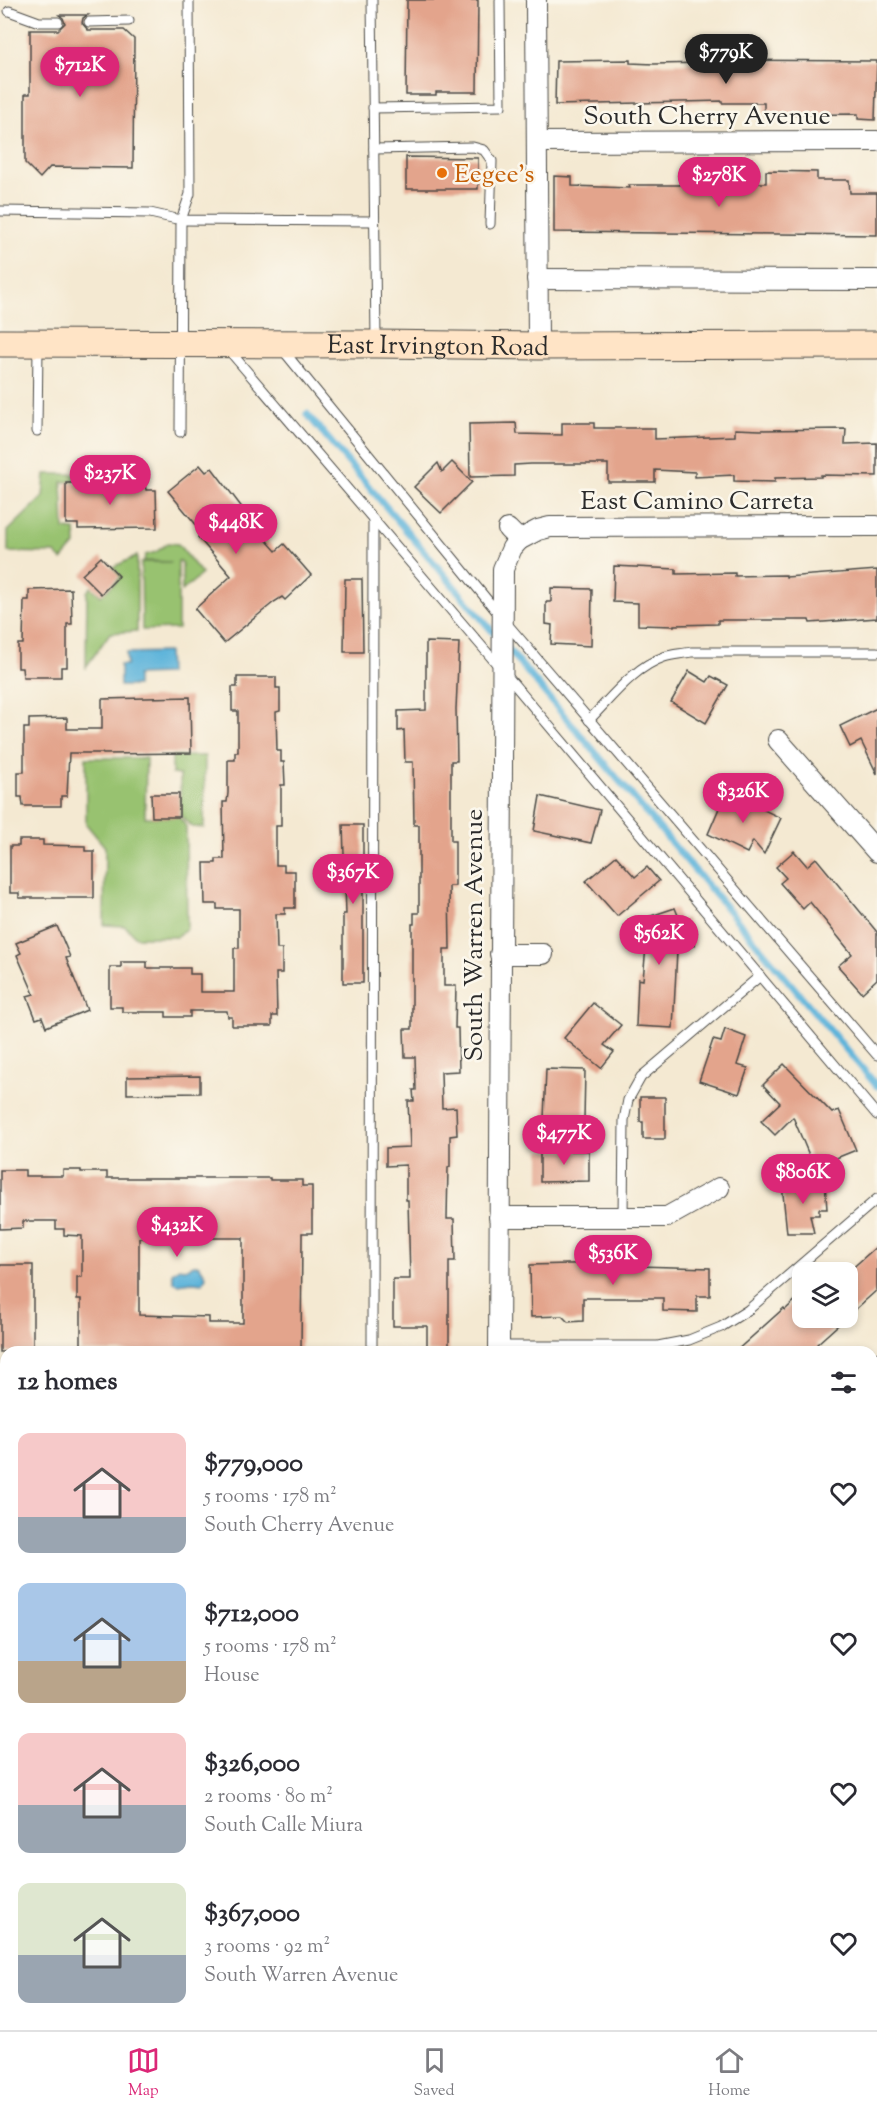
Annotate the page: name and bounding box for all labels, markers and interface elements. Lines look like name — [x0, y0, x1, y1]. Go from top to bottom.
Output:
pin: $779K — [684, 34, 768, 85]
text: $779K — [699, 39, 753, 68]
pin: $712K — [38, 47, 122, 98]
text: $712K — [54, 52, 106, 81]
street label: South Cherry Avenue — [583, 99, 831, 136]
place label: Eegee's — [454, 157, 535, 194]
pin: $278K — [677, 157, 761, 208]
text: $278K — [692, 162, 746, 191]
marker: Eegee's — [435, 166, 449, 180]
street label: East Irvington Road — [327, 328, 549, 367]
pin: $237K — [68, 455, 152, 506]
text: $237K — [84, 460, 136, 489]
street label: East Camino Carreta — [580, 484, 814, 521]
pin: $448K — [194, 504, 278, 555]
text: $448K — [208, 509, 264, 538]
pin: $326K — [701, 773, 785, 824]
text: $326K — [717, 778, 769, 807]
street label: South Warren Avenue — [457, 809, 494, 1061]
pin: $367K — [311, 854, 395, 905]
text: $367K — [327, 859, 380, 888]
pin: $562K — [617, 915, 701, 966]
text: $562K — [633, 920, 685, 949]
pin: $477K — [522, 1115, 606, 1166]
text: $477K — [536, 1120, 592, 1149]
pin: $806K — [761, 1154, 845, 1205]
text: $806K — [775, 1159, 831, 1188]
pin: $432K — [135, 1207, 219, 1258]
text: $432K — [151, 1212, 203, 1241]
pin: $536K — [571, 1235, 655, 1286]
text: $536K — [588, 1240, 638, 1269]
map controls — [792, 1262, 858, 1328]
button: layers — [792, 1262, 858, 1328]
text: 12 homes — [18, 1364, 117, 1401]
icon: filters — [827, 1366, 860, 1399]
text: $779,000 — [204, 1446, 303, 1483]
icon: home — [66, 1457, 138, 1529]
icon: heart — [827, 1477, 860, 1510]
text: 5 rooms · 178 m² — [204, 1483, 337, 1512]
text: South Cherry Avenue — [204, 1512, 394, 1541]
text: $712,000 — [204, 1596, 299, 1633]
icon: home — [66, 1607, 138, 1679]
icon: heart — [827, 1627, 860, 1660]
text: 5 rooms · 178 m² — [204, 1633, 337, 1662]
text: House — [204, 1662, 259, 1691]
text: $326,000 — [204, 1746, 300, 1783]
icon: home — [66, 1757, 138, 1829]
icon: heart — [827, 1777, 860, 1810]
text: 2 rooms · 80 m² — [204, 1783, 333, 1812]
text: South Calle Miura — [204, 1812, 363, 1841]
text: $367,000 — [204, 1896, 300, 1933]
icon: home — [66, 1907, 138, 1979]
icon: heart — [827, 1927, 860, 1960]
text: 3 rooms · 92 m² — [204, 1933, 330, 1962]
text: South Warren Avenue — [204, 1962, 398, 1991]
tab: Map — [127, 2044, 160, 2103]
tab: Saved — [413, 2044, 455, 2103]
tab: Home — [708, 2044, 750, 2103]

